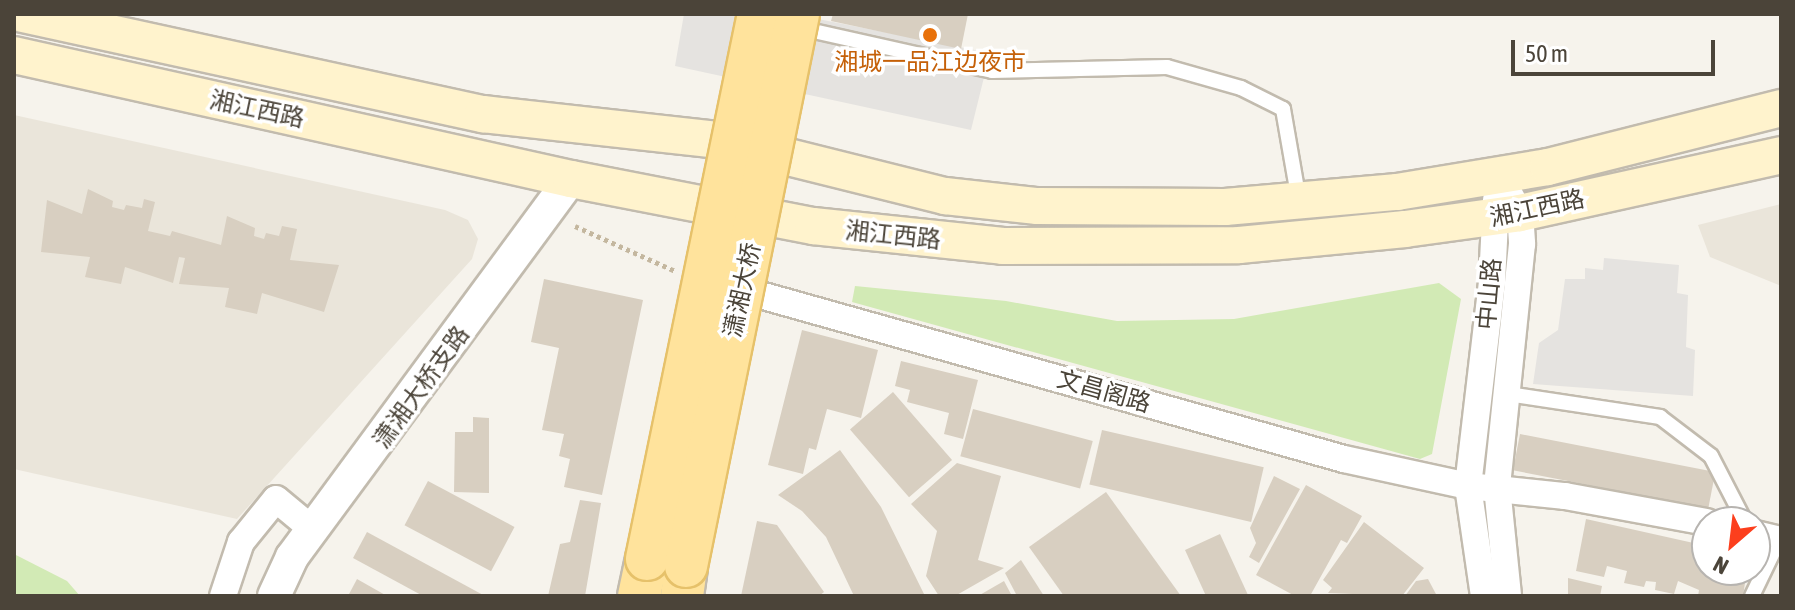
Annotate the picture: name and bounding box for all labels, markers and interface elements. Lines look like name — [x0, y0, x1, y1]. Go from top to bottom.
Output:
scale bar — [1515, 24, 1719, 74]
marker: 湘城一品江边夜市 — [921, 26, 939, 44]
text: 50 m — [1525, 40, 1568, 67]
place label: 湘城一品江边夜市 — [834, 48, 1026, 76]
street label: 湘江西路 — [207, 85, 307, 133]
street label: 湘江西路 — [1487, 184, 1587, 232]
street label: 湘江西路 — [844, 216, 942, 254]
street label: 潇湘大桥 — [718, 240, 766, 340]
street label: 中山路 — [1472, 257, 1506, 331]
street label: 潇湘大桥支路 — [367, 320, 475, 454]
street label: 文昌阁路 — [1054, 364, 1154, 418]
north arrow — [1691, 506, 1771, 586]
text: N — [1709, 551, 1733, 580]

